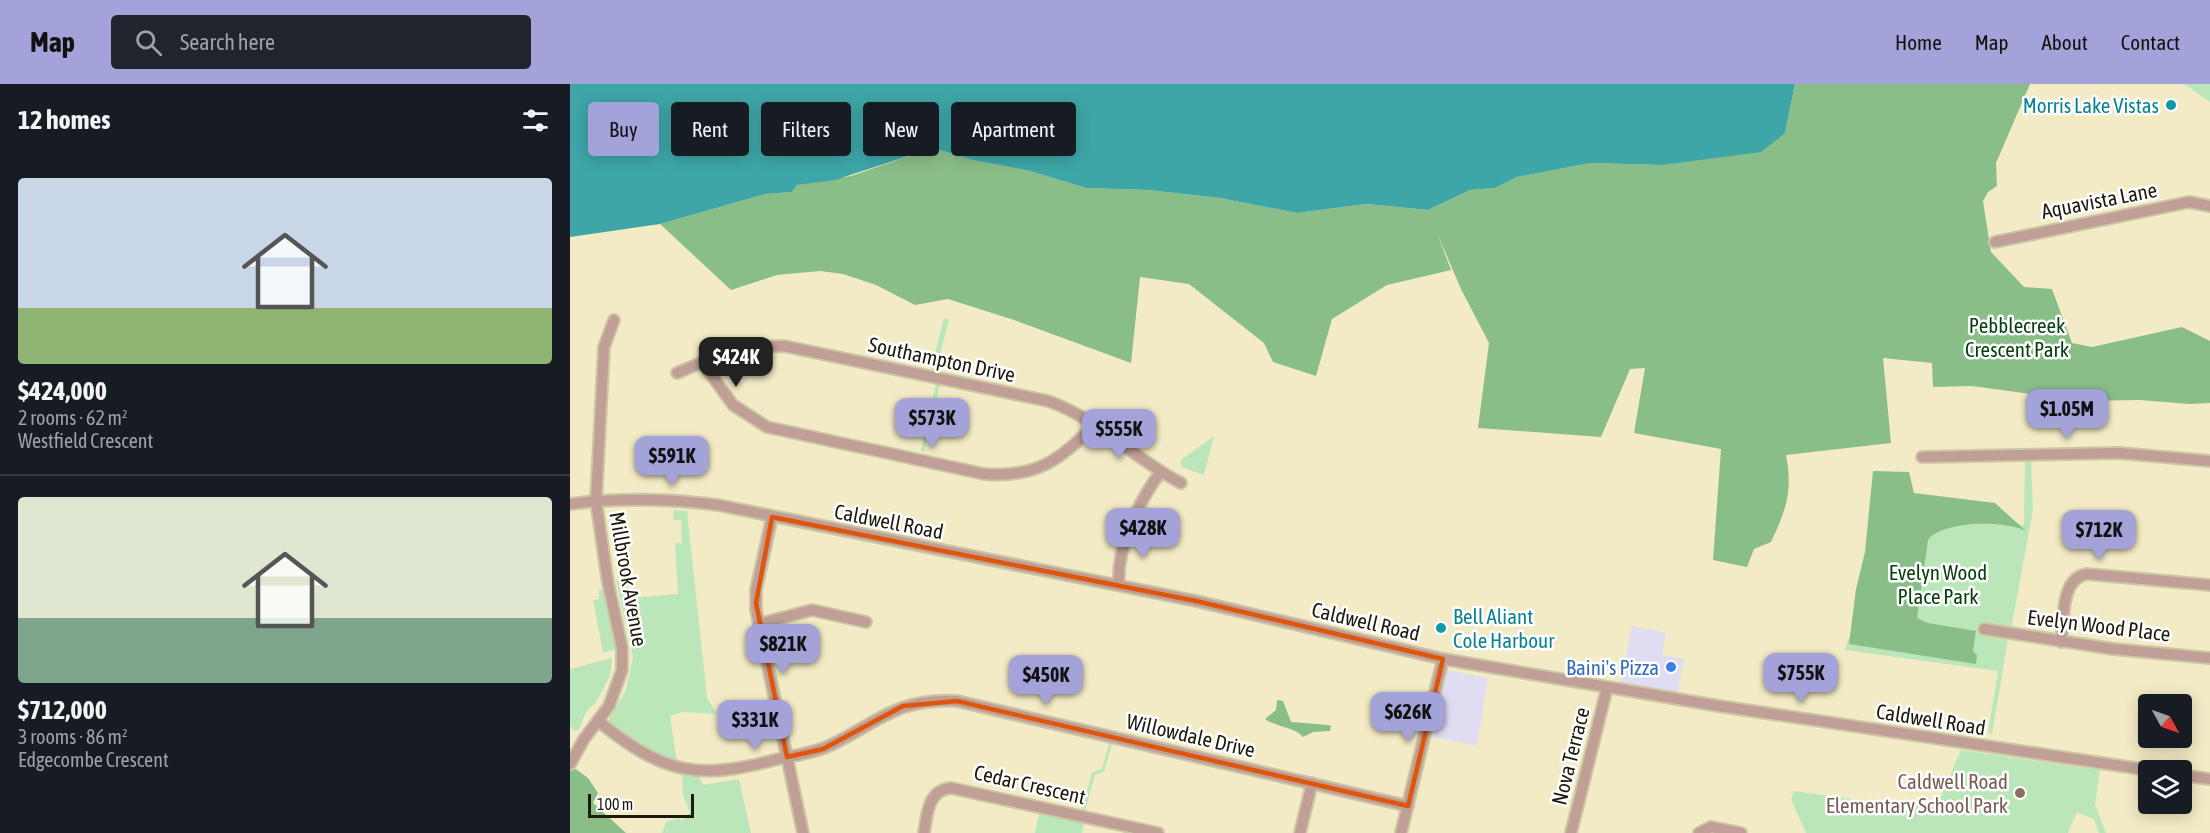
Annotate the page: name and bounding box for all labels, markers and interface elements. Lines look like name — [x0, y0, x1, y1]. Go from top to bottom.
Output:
search box — [111, 15, 531, 69]
text: Map — [30, 26, 75, 58]
icon: search — [132, 26, 165, 59]
text: Search here — [180, 29, 275, 55]
text: Home — [1895, 30, 1942, 54]
text: Map — [1975, 30, 2009, 54]
text: About — [2042, 30, 2088, 54]
text: Contact — [2121, 30, 2180, 54]
place label: Morris Lake Vistas — [2023, 93, 2159, 117]
marker: Morris Lake Vistas — [2164, 98, 2178, 112]
chip: Buy — [588, 102, 659, 156]
chip: Rent — [671, 102, 749, 156]
chip: Filters — [761, 102, 851, 156]
chip: New — [863, 102, 939, 156]
chip: Apartment — [951, 102, 1076, 156]
icon: filters — [519, 104, 552, 137]
text: 12 homes — [18, 105, 111, 135]
street label: Aquavista Lane — [2039, 177, 2159, 223]
icon: home — [231, 217, 339, 325]
park label: Pebblecreek Crescent Park — [1965, 313, 2069, 361]
street label: Southampton Drive — [866, 332, 1018, 386]
pin: $424K — [694, 337, 778, 388]
text: $424K — [713, 345, 759, 368]
text: $424,000 — [18, 376, 107, 406]
pin: $1.05M — [2018, 389, 2116, 440]
text: $1.05M — [2040, 397, 2094, 420]
pin: $573K — [890, 398, 974, 449]
text: 2 rooms · 62 m² — [18, 406, 128, 429]
text: $573K — [909, 406, 955, 429]
pin: $555K — [1077, 409, 1161, 460]
text: $555K — [1096, 417, 1142, 440]
text: Westfield Crescent — [18, 429, 153, 452]
pin: $591K — [630, 436, 714, 487]
text: $591K — [649, 444, 695, 467]
street label: Caldwell Road — [832, 499, 946, 543]
pin: $428K — [1101, 508, 1185, 559]
street label: Millbrook Avenue — [605, 510, 653, 648]
pin: $712K — [2057, 510, 2141, 561]
text: $428K — [1120, 516, 1166, 539]
text: $712K — [2076, 518, 2122, 541]
icon: home — [231, 536, 339, 644]
park label: Evelyn Wood Place Park — [1889, 560, 1987, 608]
street label: Caldwell Road — [1309, 597, 1423, 645]
place label: Bell Aliant Cole Harbour — [1453, 604, 1555, 652]
street label: Evelyn Wood Place — [2026, 604, 2172, 646]
marker: Bell Aliant Cole Harbour — [1434, 621, 1448, 635]
pin: $821K — [741, 624, 825, 675]
text: $821K — [760, 632, 806, 655]
pin: $755K — [1759, 653, 1843, 704]
pin: $450K — [1004, 655, 1088, 706]
place label: Baini's Pizza — [1566, 655, 1659, 679]
marker: Baini's Pizza — [1664, 660, 1678, 674]
text: $755K — [1778, 661, 1824, 684]
text: $450K — [1023, 663, 1069, 686]
pin: $626K — [1366, 692, 1450, 743]
north arrow — [2138, 694, 2192, 748]
map controls — [2138, 694, 2192, 814]
text: $712,000 — [18, 695, 107, 725]
street label: Caldwell Road — [1875, 699, 1987, 739]
pin: $331K — [713, 700, 797, 751]
text: $626K — [1385, 700, 1431, 723]
street label: Nova Terrace — [1546, 705, 1594, 807]
text: $331K — [732, 708, 778, 731]
street label: Willowdale Drive — [1124, 709, 1258, 761]
text: 3 rooms · 86 m² — [18, 725, 128, 748]
text: Edgecombe Crescent — [18, 748, 169, 771]
street label: Cedar Crescent — [972, 760, 1088, 808]
button: layers — [2138, 760, 2192, 814]
place label: Caldwell Road Elementary School Park — [1826, 769, 2008, 817]
marker: Caldwell Road Elementary School Park — [2013, 786, 2027, 800]
scale bar — [588, 791, 694, 818]
text: 100 m — [597, 795, 633, 813]

